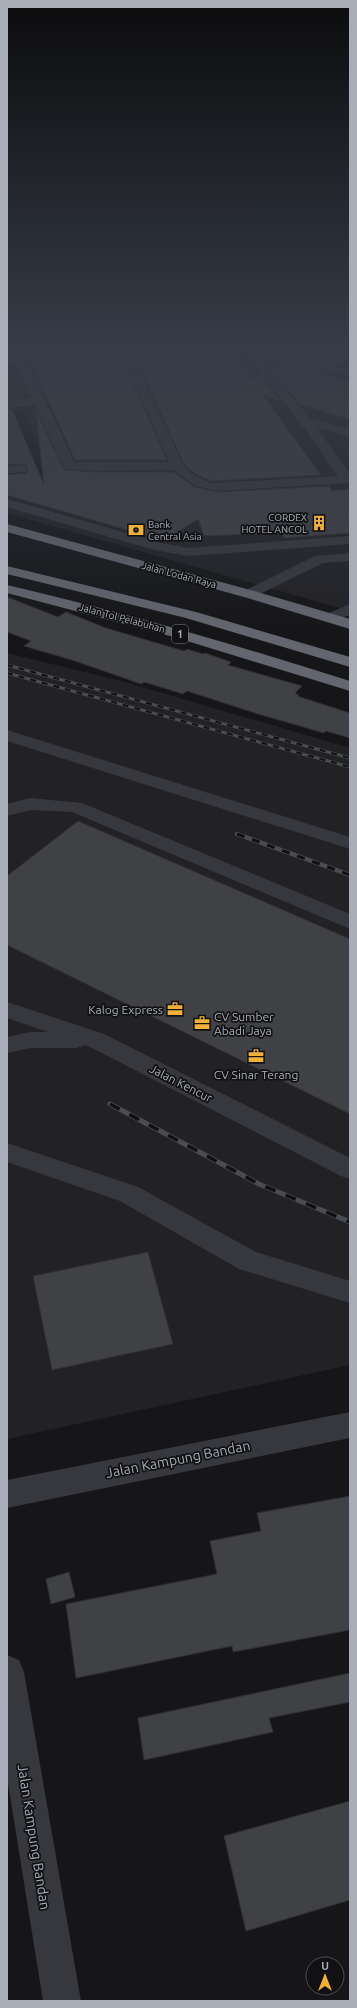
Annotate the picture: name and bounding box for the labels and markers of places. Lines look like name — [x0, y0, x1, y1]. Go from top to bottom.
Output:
place label: CORDEX HOTEL ANCOL — [241, 512, 307, 535]
building icon: CORDEX HOTEL ANCOL — [310, 514, 328, 532]
place label: Bank Central Asia — [148, 519, 202, 542]
bank icon: Bank Central Asia — [127, 521, 145, 539]
office icon: Kalog Express — [166, 1000, 184, 1018]
place label: Kalog Express — [88, 1003, 163, 1016]
place label: CV Sumber Abadi Jaya — [214, 1010, 274, 1037]
office icon: CV Sumber Abadi Jaya — [193, 1014, 211, 1032]
office icon: CV Sinar Terang — [247, 1047, 265, 1065]
place label: CV Sinar Terang — [214, 1068, 298, 1081]

